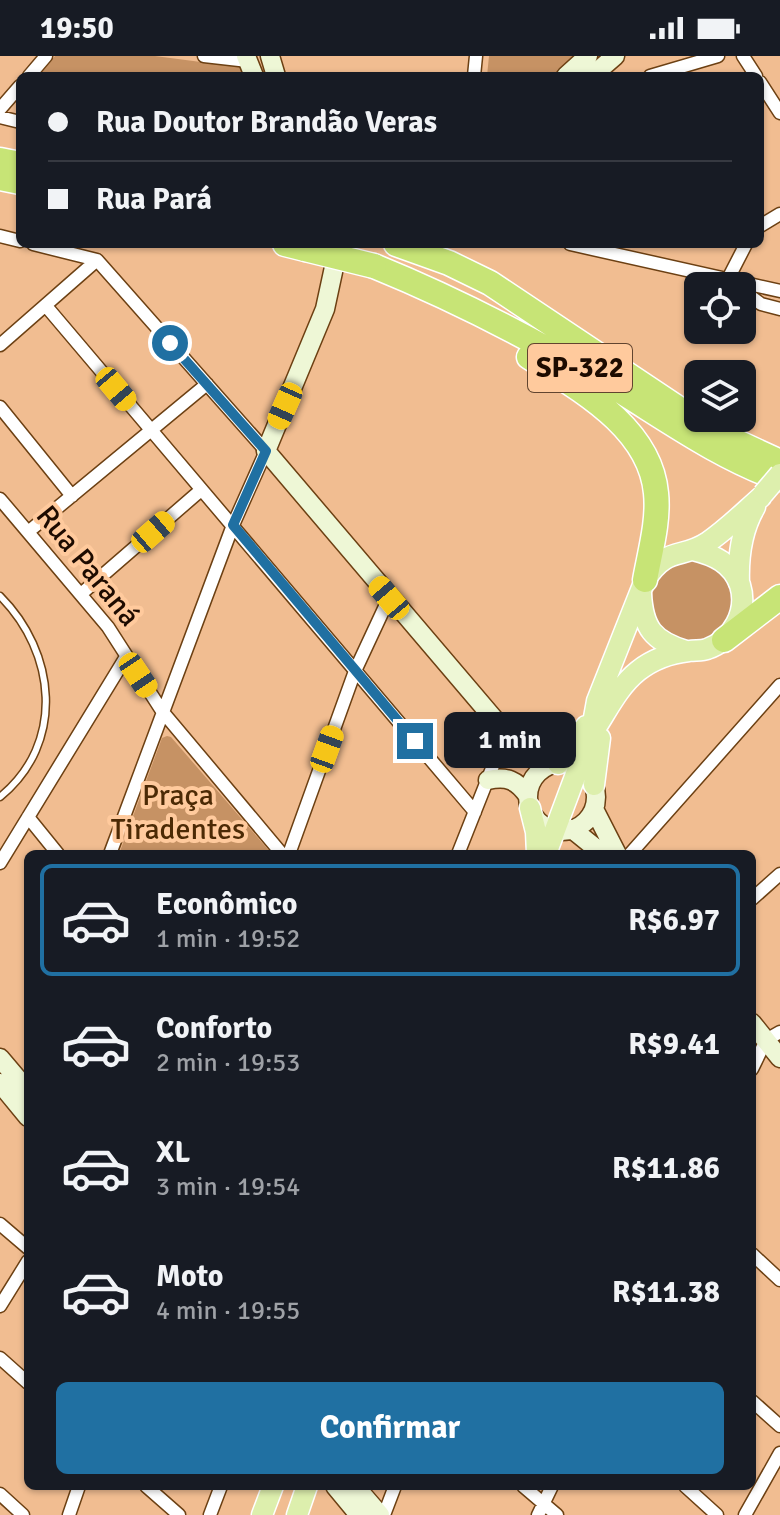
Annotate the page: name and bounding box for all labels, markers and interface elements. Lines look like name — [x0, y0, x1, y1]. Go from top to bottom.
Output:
text: 19:50 — [40, 10, 114, 47]
text: Rua Doutor Brandão Veras — [96, 104, 437, 141]
text: Rua Pará — [96, 181, 212, 218]
map controls — [684, 272, 756, 432]
button: locate — [684, 272, 756, 344]
route start — [152, 325, 188, 361]
road number: SP-322 — [528, 344, 632, 392]
button: layers — [684, 360, 756, 432]
car — [91, 363, 141, 415]
car — [264, 379, 306, 433]
street label: Rua Paraná — [28, 498, 148, 634]
car — [127, 507, 179, 557]
car — [364, 572, 414, 624]
car — [115, 648, 161, 702]
callout: 1 min — [443, 713, 575, 769]
car — [308, 722, 346, 776]
route end — [397, 723, 433, 759]
text: 1 min — [479, 724, 541, 756]
park label: Praça Tiradentes — [111, 777, 245, 848]
icon: car — [60, 884, 132, 956]
text: Econômico — [156, 886, 298, 923]
text: R$6.97 — [628, 902, 720, 939]
text: 1 min · 19:52 — [156, 923, 300, 955]
icon: car — [60, 1008, 132, 1080]
text: Conforto — [156, 1010, 272, 1047]
text: R$9.41 — [628, 1026, 720, 1063]
text: 2 min · 19:53 — [156, 1047, 300, 1079]
icon: car — [60, 1132, 132, 1204]
text: XL — [156, 1134, 190, 1171]
text: R$11.86 — [612, 1150, 720, 1187]
text: 3 min · 19:54 — [156, 1171, 300, 1203]
icon: car — [60, 1256, 132, 1328]
text: Moto — [156, 1258, 223, 1295]
text: R$11.38 — [612, 1274, 720, 1311]
text: 4 min · 19:55 — [156, 1295, 300, 1327]
button: Confirmar — [56, 1382, 724, 1474]

